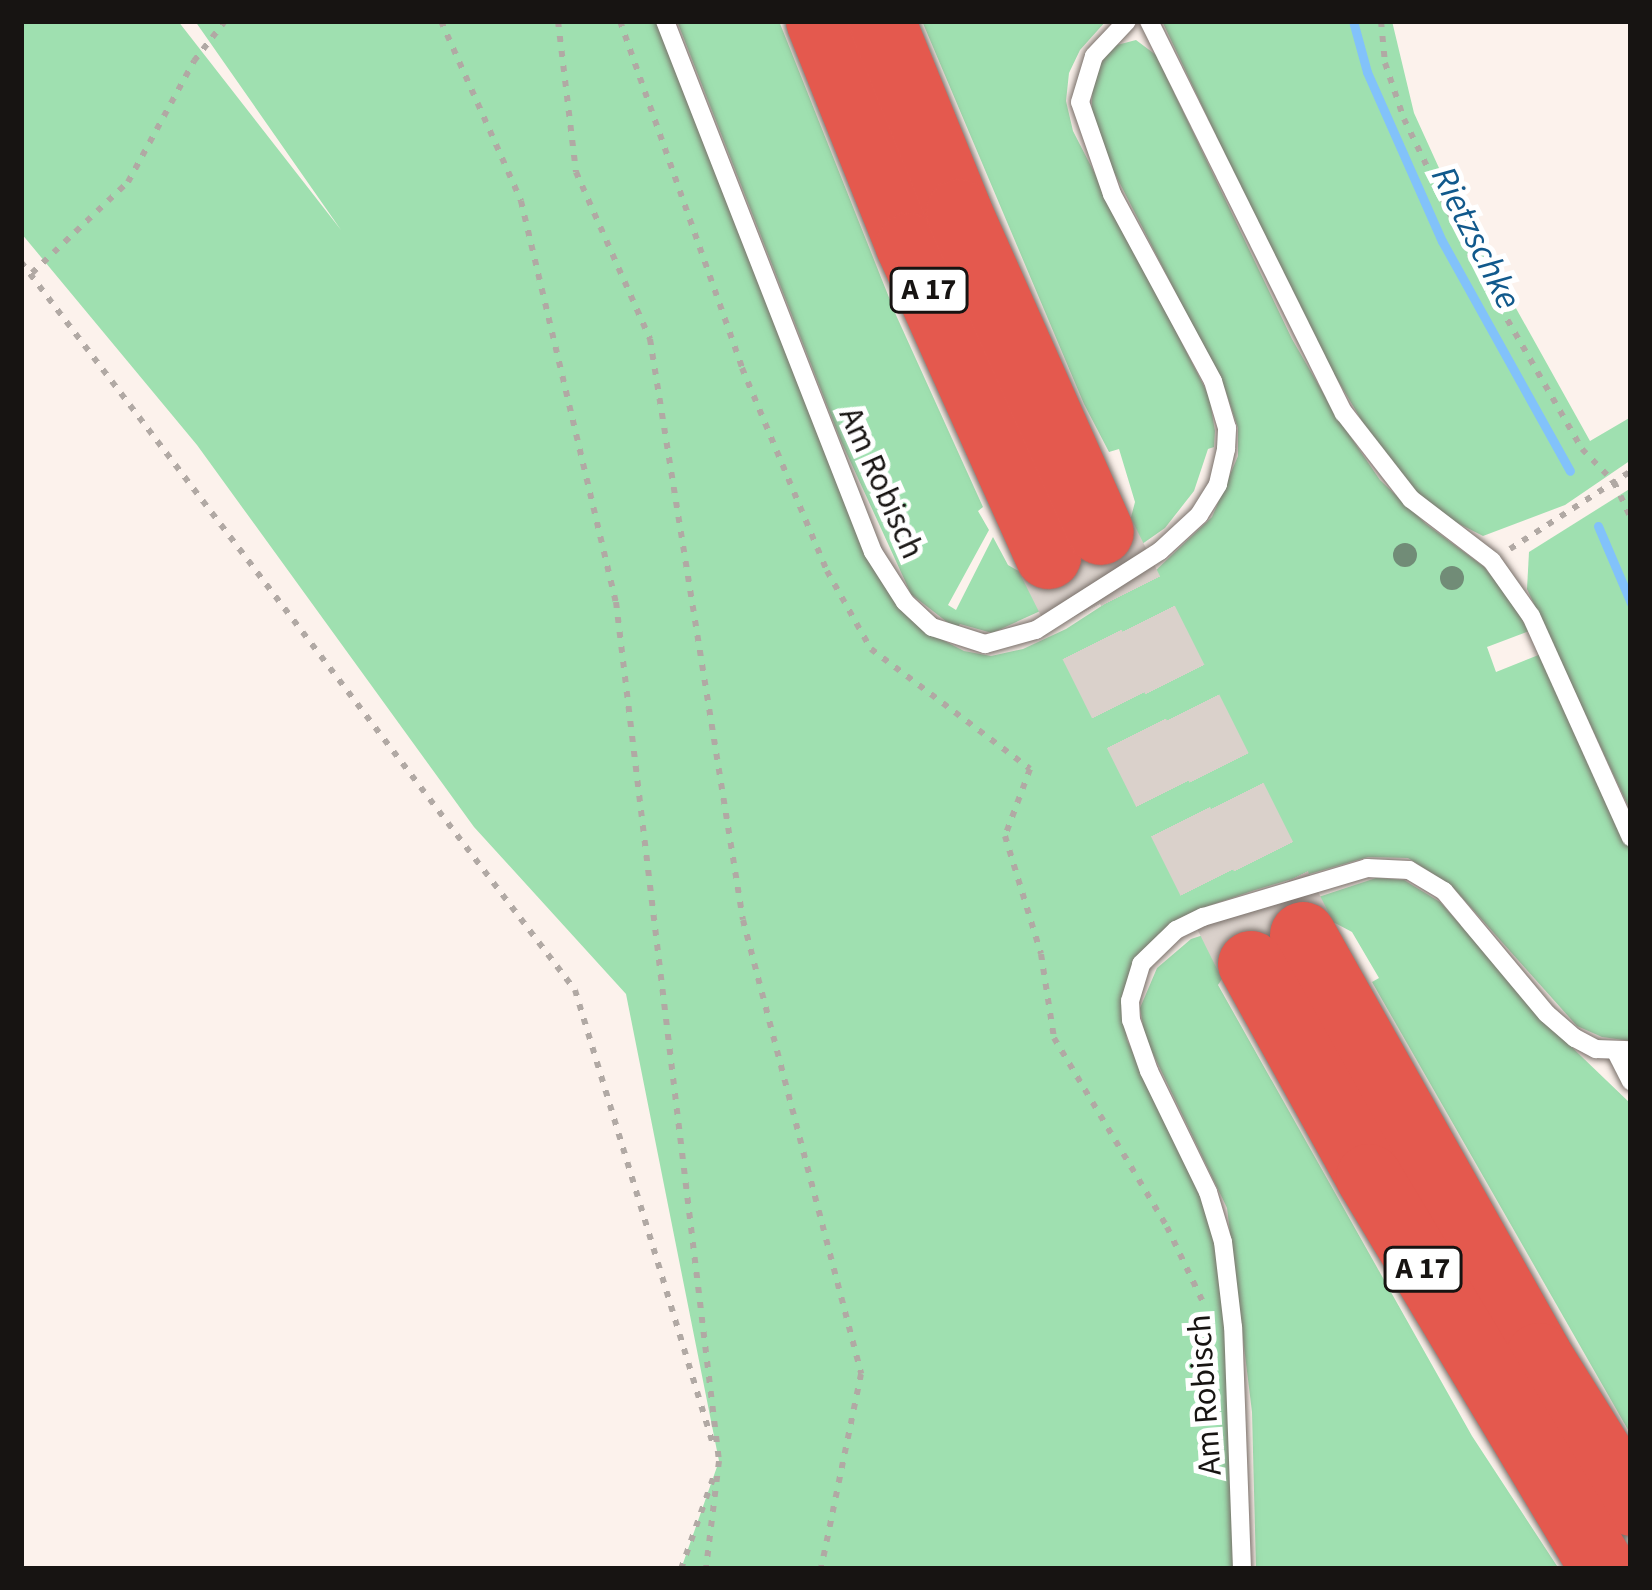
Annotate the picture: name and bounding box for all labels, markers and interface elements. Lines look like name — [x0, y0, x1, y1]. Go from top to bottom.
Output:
water label: Rietzschke — [1422, 159, 1530, 317]
road number: A 17 — [887, 266, 971, 314]
street label: Am Robisch — [830, 401, 932, 565]
road number: A 17 — [1381, 1245, 1465, 1293]
street label: Am Robisch — [1180, 1313, 1230, 1477]

